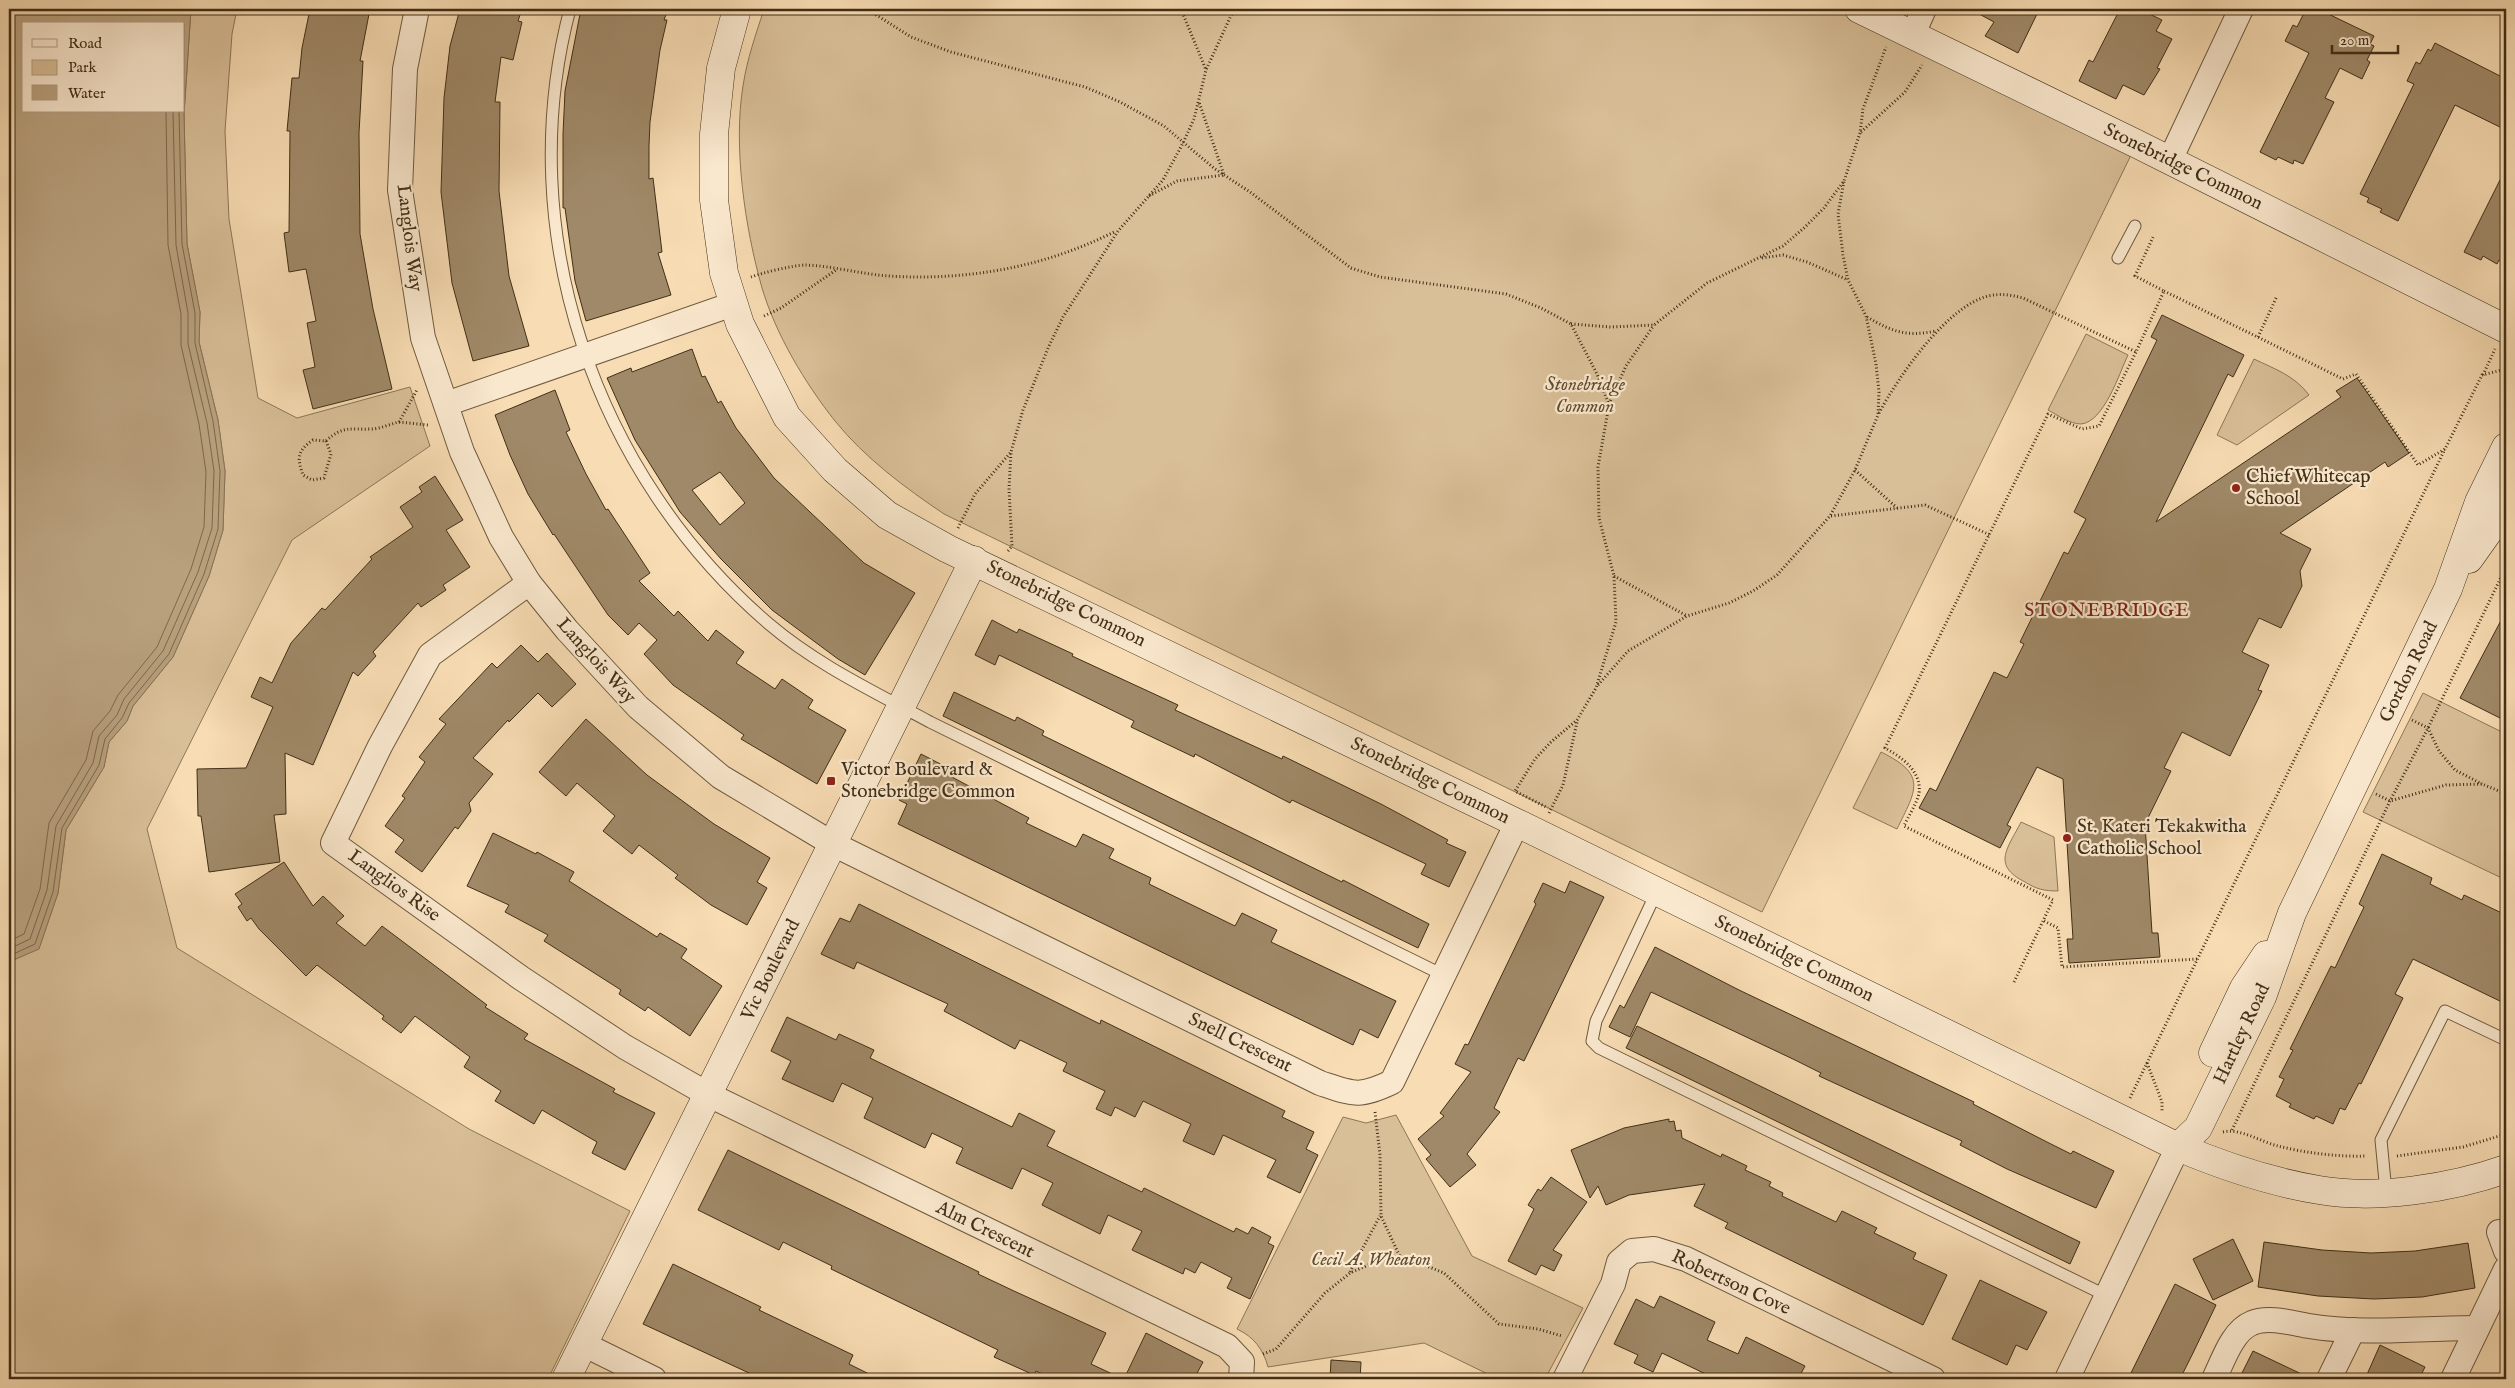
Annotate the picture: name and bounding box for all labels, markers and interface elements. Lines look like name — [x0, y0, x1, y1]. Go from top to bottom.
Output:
legend — [22, 22, 185, 112]
scale bar — [2332, 22, 2399, 54]
text: 20 m — [2340, 31, 2370, 50]
text: Road — [68, 34, 103, 53]
text: Park — [68, 58, 98, 77]
text: Water — [68, 84, 106, 103]
street label: Stonebridge Common — [2100, 118, 2266, 216]
street label: Langlois Way — [391, 183, 428, 294]
park label: Stonebridge Common — [1545, 373, 1626, 419]
place label: Chief Whitecap School — [2246, 465, 2370, 511]
marker: Chief Whitecap School — [2230, 482, 2242, 494]
street label: Stonebridge Common — [983, 555, 1149, 653]
district label: STONEBRIDGE — [2024, 598, 2190, 623]
street label: Langlois Way — [551, 613, 641, 709]
street label: Gordon Road — [2374, 617, 2444, 727]
street label: Stonebridge Common — [1347, 732, 1513, 830]
place label: Victor Boulevard & Stonebridge Common — [840, 758, 1015, 804]
marker: Victor Boulevard & Stonebridge Common — [825, 775, 837, 787]
place label: St. Kateri Tekakwitha Catholic School — [2077, 815, 2247, 861]
marker: St. Kateri Tekakwitha Catholic School — [2061, 832, 2073, 844]
street label: Langlios Rise — [343, 844, 445, 928]
street label: Stonebridge Common — [1711, 910, 1877, 1008]
street label: Vic Boulevard — [736, 915, 806, 1026]
street label: Hartley Road — [2208, 979, 2276, 1088]
street label: Snell Crescent — [1184, 1008, 1296, 1079]
street label: Alm Crescent — [931, 1195, 1038, 1264]
street label: Robertson Cove — [1668, 1245, 1795, 1321]
park label: Cecil A. Wheaton — [1311, 1248, 1431, 1272]

